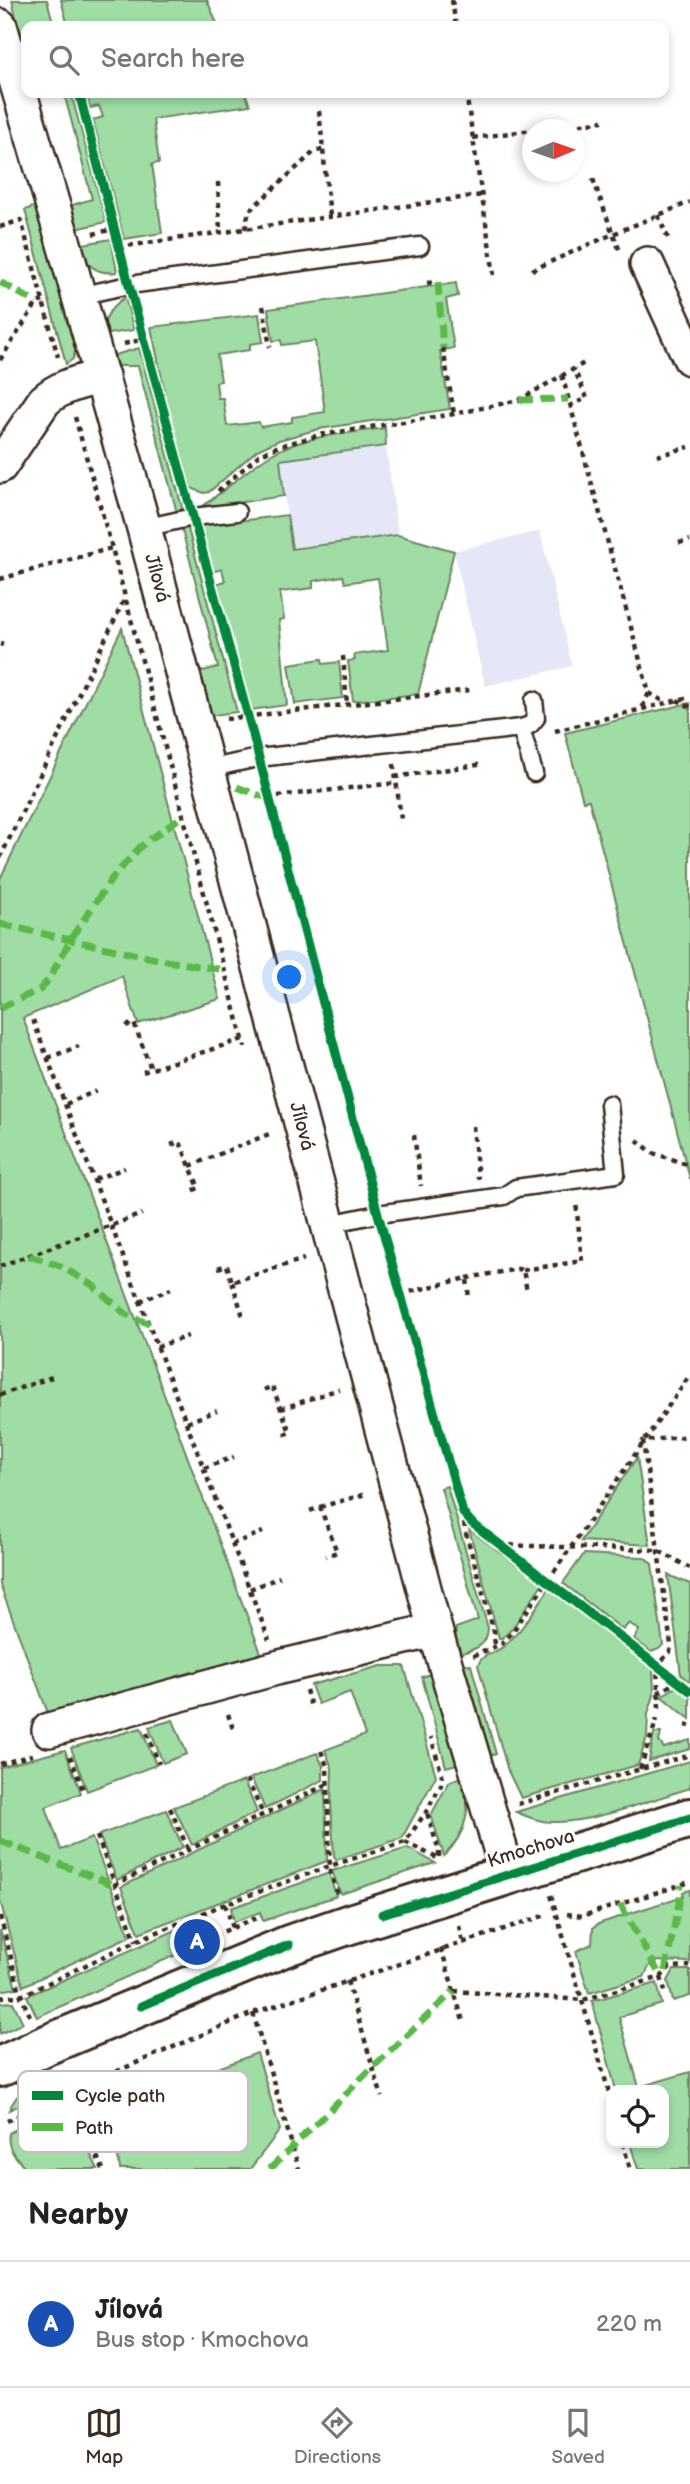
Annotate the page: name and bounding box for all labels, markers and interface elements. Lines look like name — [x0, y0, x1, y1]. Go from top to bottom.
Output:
search box — [21, 21, 669, 98]
icon: search — [45, 41, 83, 79]
text: Search here — [101, 44, 245, 75]
north arrow — [522, 119, 585, 182]
street label: Jílová — [140, 551, 175, 605]
your location — [272, 960, 306, 994]
street label: Jílová — [285, 1099, 319, 1153]
street label: Kmochova — [485, 1825, 577, 1873]
pin: A — [174, 1916, 220, 1968]
legend — [18, 2071, 248, 2152]
text: Cycle path — [75, 2085, 165, 2108]
map controls — [606, 2085, 669, 2148]
button: locate — [606, 2085, 669, 2148]
text: Path — [75, 2117, 113, 2140]
text: Nearby — [28, 2197, 128, 2233]
text: Jílová — [95, 2295, 163, 2326]
text: A — [44, 2310, 58, 2338]
text: 220 m — [596, 2310, 662, 2338]
text: Bus stop · Kmochova — [95, 2326, 309, 2354]
tab: Map — [85, 2404, 123, 2469]
tab: Directions — [294, 2404, 381, 2469]
tab: Saved — [551, 2404, 605, 2469]

